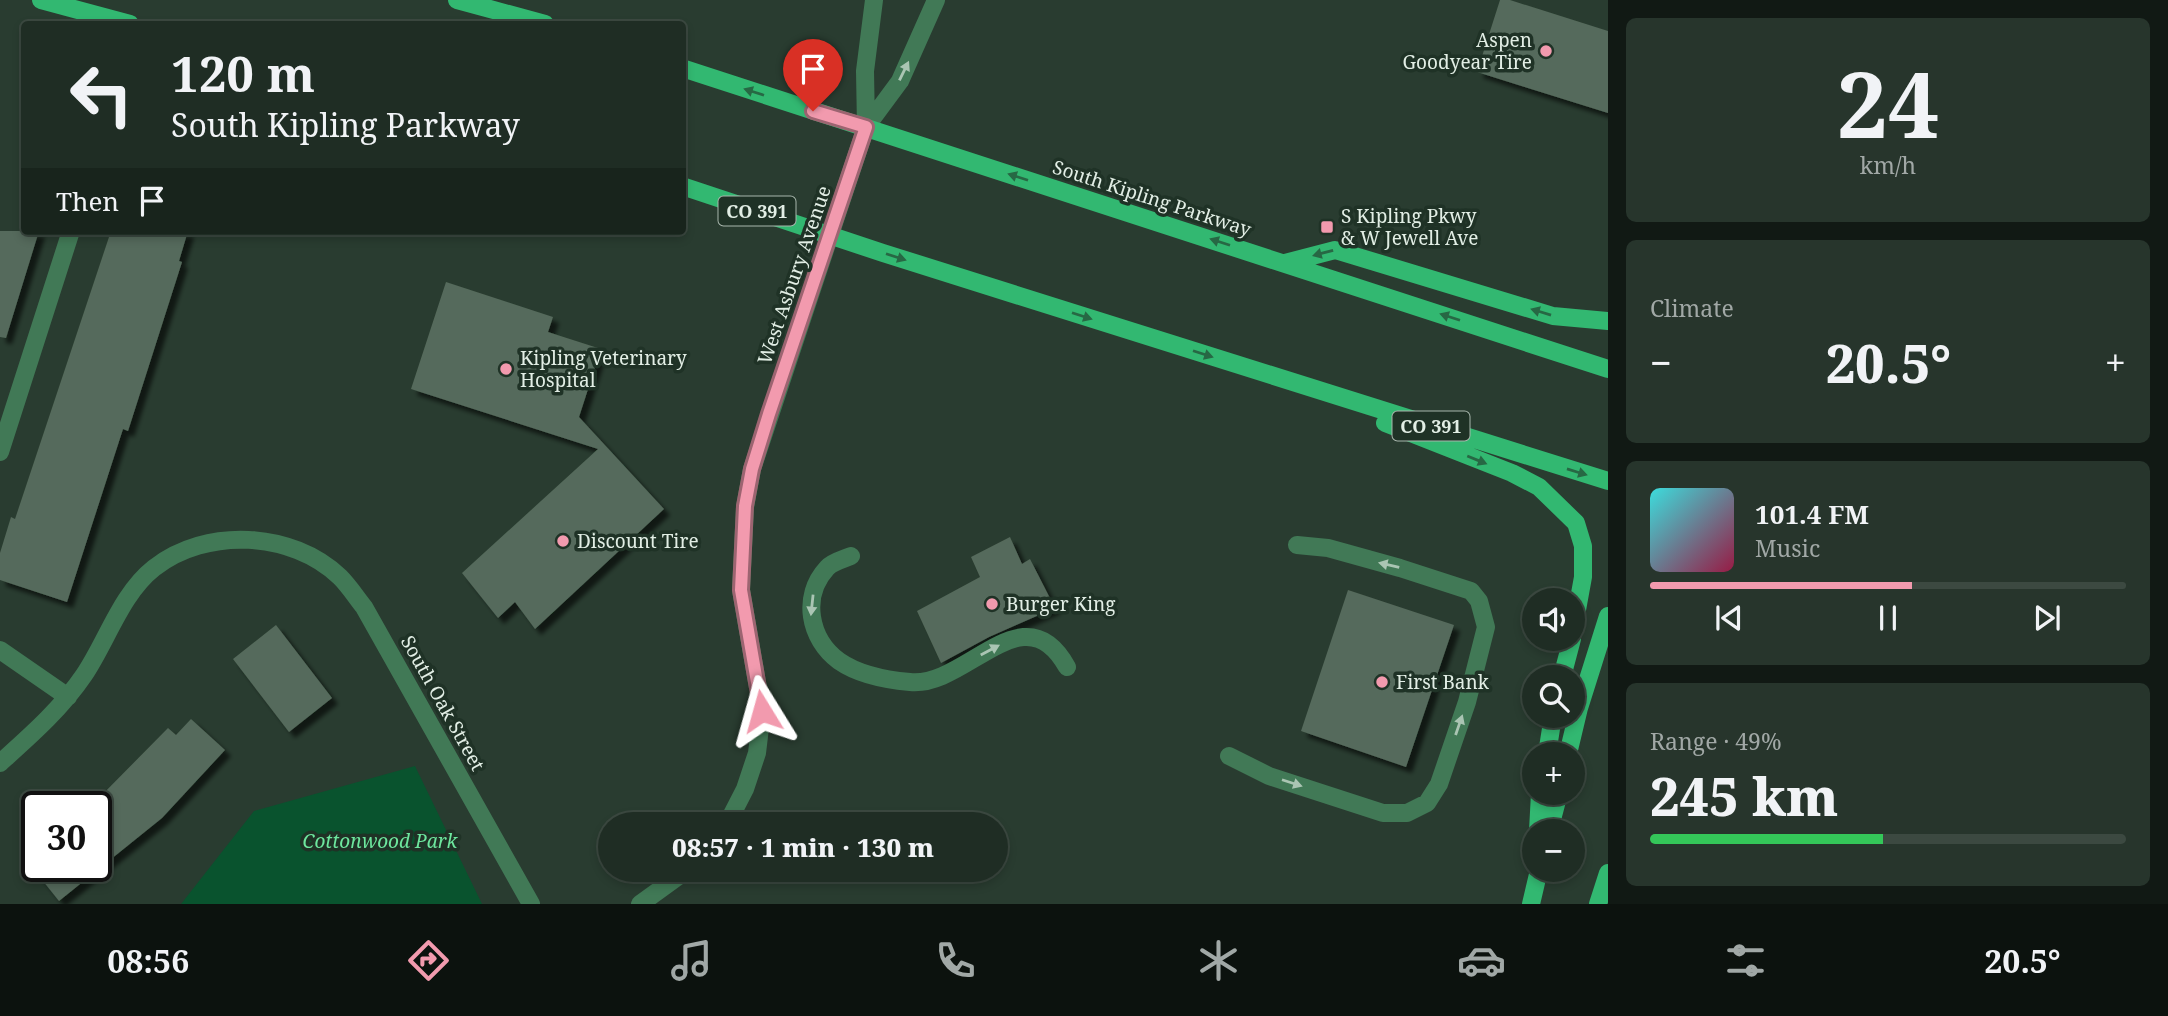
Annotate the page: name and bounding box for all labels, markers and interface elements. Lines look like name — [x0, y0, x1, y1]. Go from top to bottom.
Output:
place label: Aspen Goodyear Tire — [1403, 27, 1532, 75]
pin — [783, 39, 843, 111]
text: 120 m — [171, 40, 315, 106]
text: 24 — [1837, 41, 1939, 165]
marker: Aspen Goodyear Tire — [1538, 43, 1554, 59]
icon: left — [56, 49, 147, 140]
icon: arrive — [794, 50, 832, 88]
one-way arrow — [899, 61, 910, 81]
one-way arrow — [744, 86, 765, 96]
text: South Kipling Parkway — [171, 103, 520, 146]
text: km/h — [1860, 149, 1916, 181]
street label: South Kipling Parkway — [1049, 154, 1255, 242]
one-way arrow — [1007, 171, 1028, 182]
icon: arrive — [133, 182, 171, 220]
street label: West Asbury Avenue — [751, 182, 837, 368]
text: Then — [56, 183, 119, 219]
road number: CO 391 — [718, 196, 796, 226]
place label: S Kipling Pkwy & W Jewell Ave — [1341, 203, 1479, 251]
marker: S Kipling Pkwy & W Jewell Ave — [1319, 219, 1335, 235]
one-way arrow — [1209, 236, 1230, 247]
one-way arrow — [1312, 248, 1334, 259]
one-way arrow — [885, 252, 906, 262]
text: Climate — [1650, 292, 1734, 324]
one-way arrow — [1530, 306, 1551, 316]
one-way arrow — [1072, 311, 1093, 322]
one-way arrow — [1439, 311, 1460, 322]
text: 20.5° — [1826, 327, 1951, 398]
text: − — [1650, 336, 1672, 388]
text: + — [2105, 336, 2126, 388]
place label: Kipling Veterinary Hospital — [520, 345, 687, 393]
one-way arrow — [1193, 350, 1214, 360]
marker: Kipling Veterinary Hospital — [498, 361, 514, 377]
road number: CO 391 — [1392, 412, 1470, 440]
one-way arrow — [1467, 454, 1488, 465]
one-way arrow — [1567, 467, 1588, 477]
text: 101.4 FM — [1755, 496, 1869, 532]
place label: Discount Tire — [577, 528, 699, 554]
text: Music — [1755, 532, 1820, 564]
marker: Discount Tire — [555, 533, 571, 549]
one-way arrow — [1378, 559, 1400, 570]
map controls — [1522, 588, 1585, 882]
button: sound — [1522, 588, 1585, 651]
place label: Burger King — [1006, 591, 1116, 617]
one-way arrow — [806, 594, 817, 616]
marker: Burger King — [984, 596, 1000, 612]
icon: previous — [1710, 599, 1748, 637]
icon: pause — [1869, 599, 1907, 637]
icon: next — [2028, 599, 2066, 637]
street label: South Oak Street — [395, 631, 491, 776]
one-way arrow — [980, 644, 1000, 656]
button: search — [1522, 665, 1585, 728]
place label: First Bank — [1396, 669, 1490, 695]
position arrow — [725, 674, 799, 748]
marker: First Bank — [1374, 674, 1390, 690]
one-way arrow — [1454, 714, 1465, 735]
text: Range · 49% — [1650, 725, 1782, 757]
button: + — [1522, 742, 1585, 805]
text: 245 km — [1650, 760, 1838, 831]
one-way arrow — [1281, 778, 1302, 789]
speed limit sign: 30 — [21, 791, 112, 882]
button: − — [1522, 819, 1585, 882]
park label: Cottonwood Park — [303, 828, 459, 854]
text: 08:57 · 1 min · 130 m — [672, 829, 934, 865]
icon: directions — [404, 936, 453, 985]
icon: music — [667, 936, 716, 985]
icon: phone — [931, 936, 980, 985]
icon: climate — [1194, 936, 1243, 985]
icon: car — [1457, 936, 1506, 985]
icon: filters — [1721, 936, 1770, 985]
text: 08:56 — [107, 939, 189, 982]
text: 20.5° — [1984, 939, 2061, 982]

